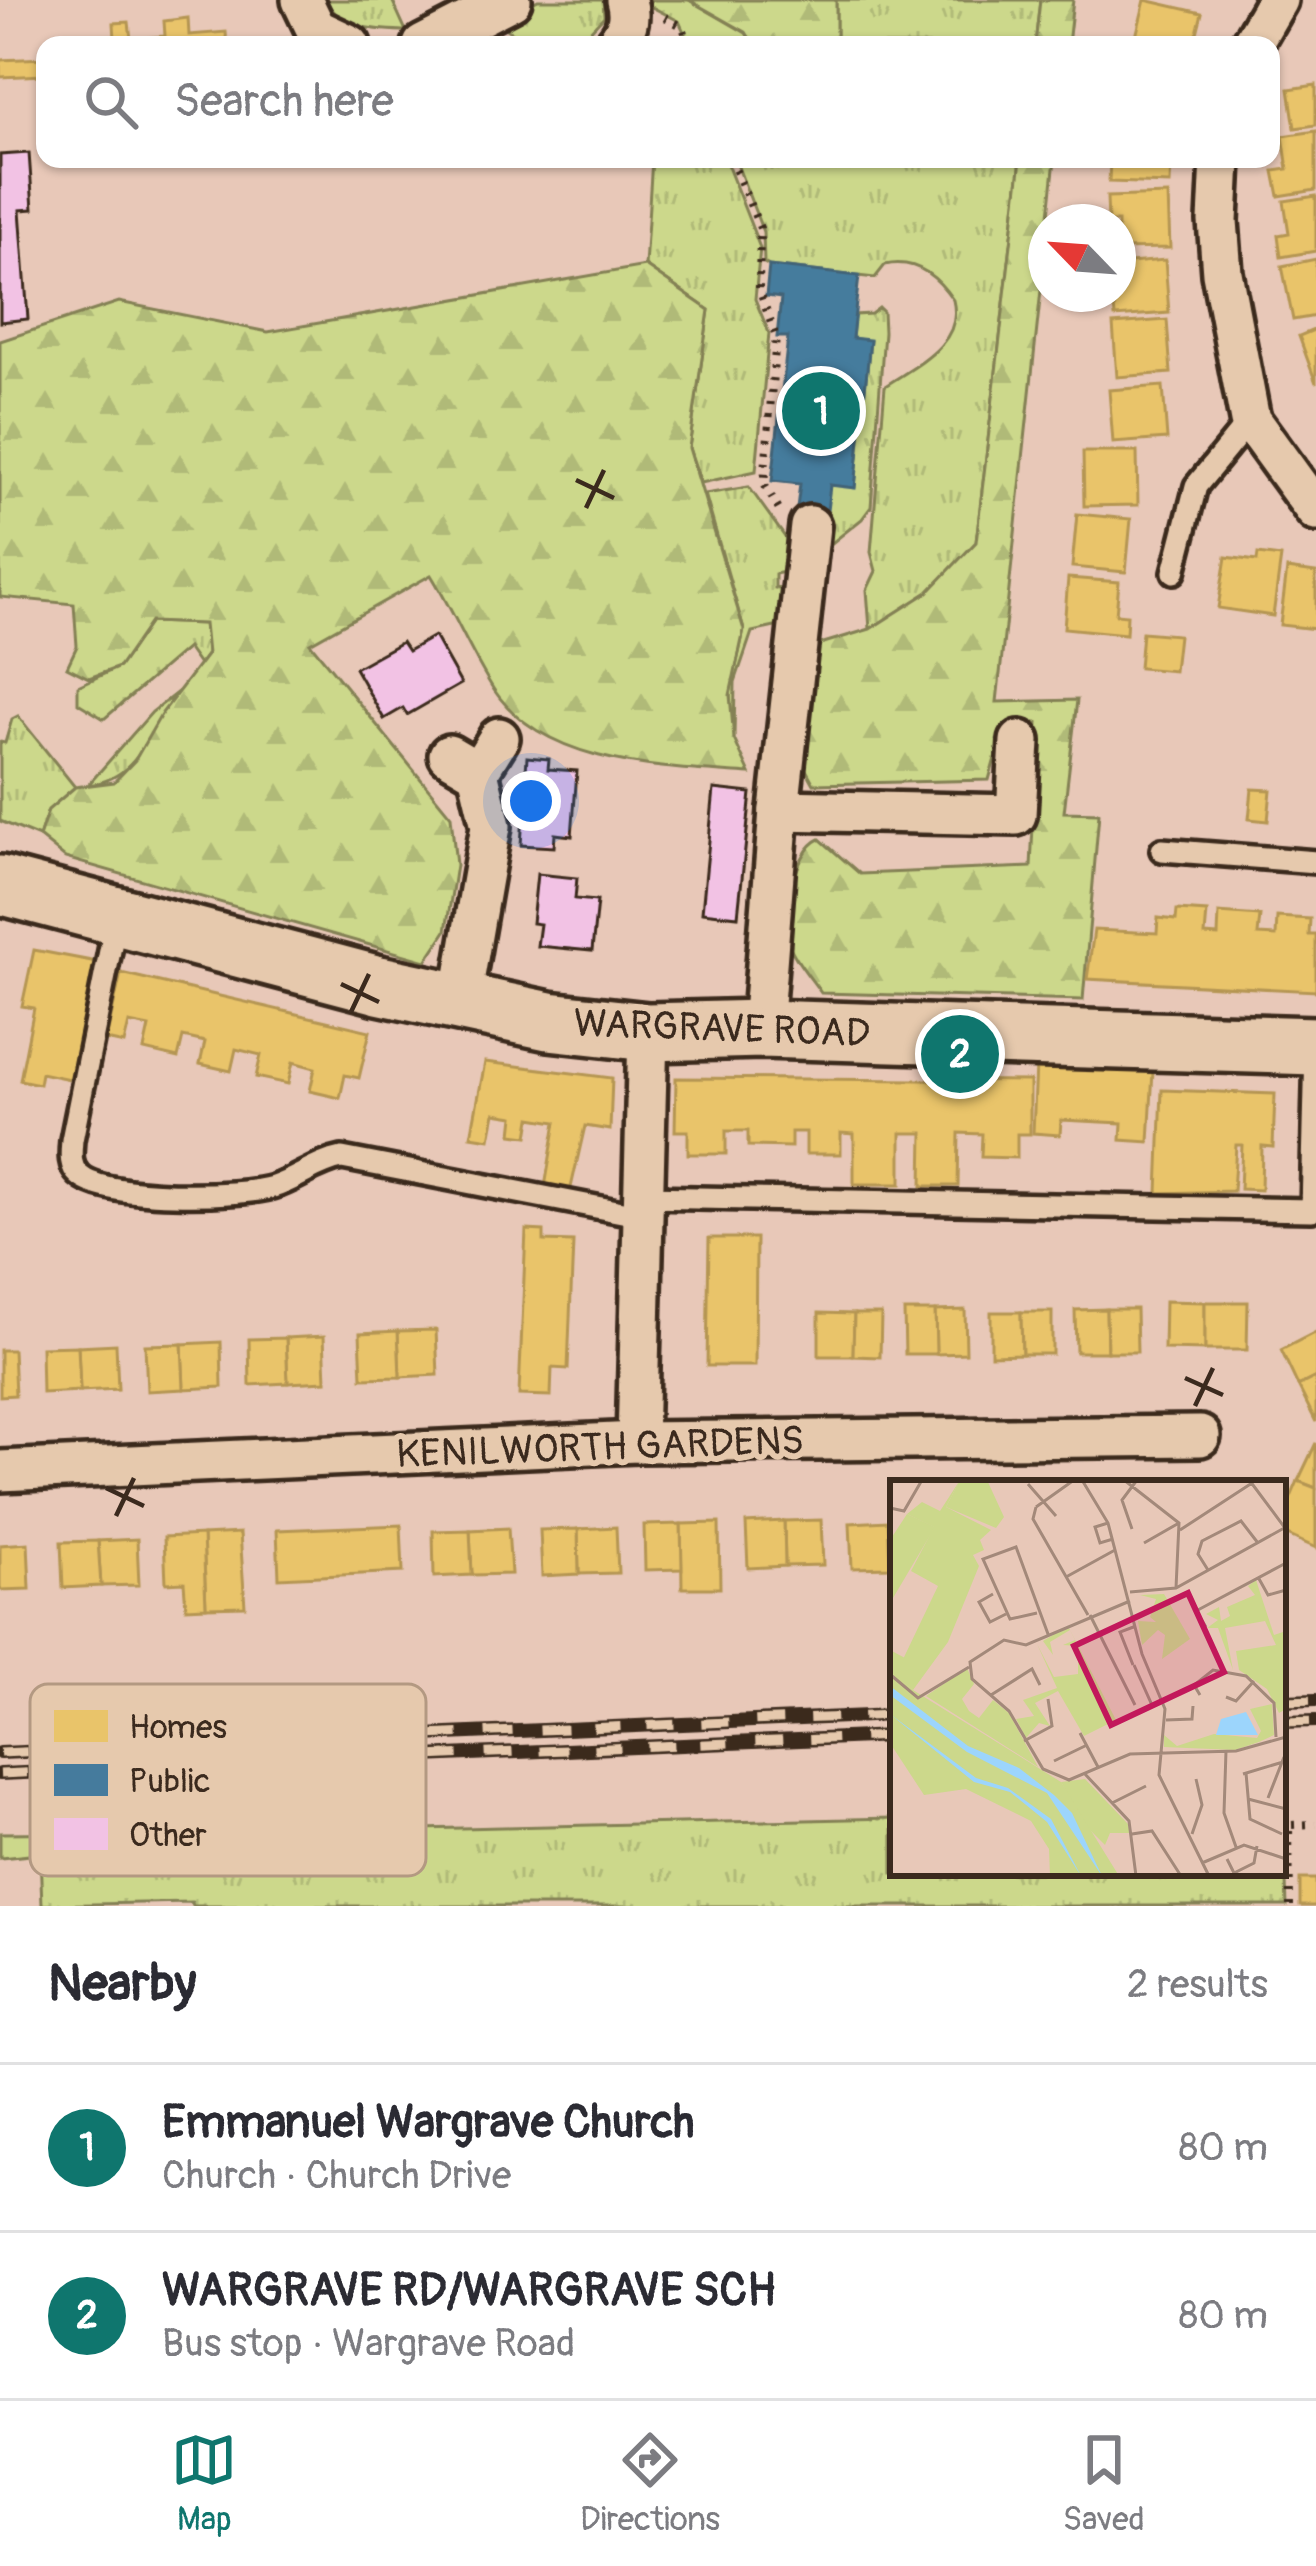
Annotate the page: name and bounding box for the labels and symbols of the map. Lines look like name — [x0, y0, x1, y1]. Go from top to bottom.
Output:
north arrow — [1028, 204, 1136, 312]
pin: 1 — [782, 366, 860, 456]
your location — [501, 771, 561, 831]
street label: WARGRAVE ROAD — [573, 999, 871, 1058]
pin: 2 — [921, 1009, 999, 1099]
street label: KENILWORTH GARDENS — [395, 1416, 805, 1479]
inset map — [890, 1480, 1286, 1876]
legend — [30, 1684, 426, 1876]
text: Homes — [129, 1707, 227, 1748]
text: Public — [129, 1761, 211, 1802]
text: Other — [129, 1815, 207, 1856]

